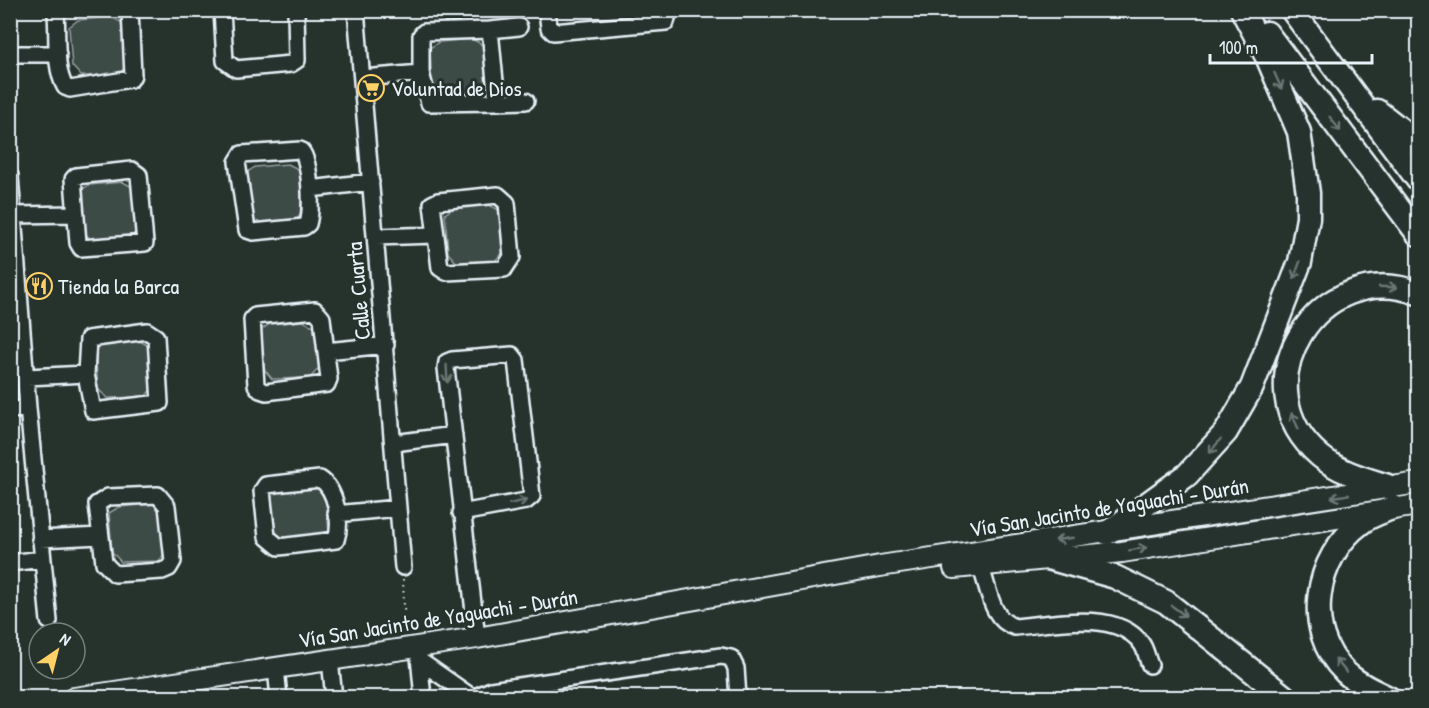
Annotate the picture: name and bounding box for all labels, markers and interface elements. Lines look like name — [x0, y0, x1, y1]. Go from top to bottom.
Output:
scale bar — [1210, 27, 1372, 65]
text: 100 m — [1219, 35, 1258, 60]
one-way arrow — [1273, 72, 1285, 90]
supermarket icon: Voluntad de Dios — [356, 73, 386, 103]
place label: Voluntad de Dios — [391, 73, 522, 103]
one-way arrow — [1329, 116, 1342, 132]
street label: Calle Cuarta — [339, 240, 377, 341]
one-way arrow — [1291, 260, 1302, 279]
restaurant icon: Tienda la Barca — [24, 271, 54, 301]
place label: Tienda la Barca — [58, 271, 180, 301]
one-way arrow — [1377, 281, 1397, 293]
one-way arrow — [442, 363, 453, 383]
one-way arrow — [1289, 412, 1300, 430]
one-way arrow — [1209, 438, 1222, 454]
street label: Vía San Jacinto de Yaguachi - Durán — [967, 470, 1251, 544]
one-way arrow — [1331, 490, 1350, 501]
one-way arrow — [508, 496, 528, 507]
one-way arrow — [1055, 534, 1075, 545]
one-way arrow — [1127, 544, 1147, 555]
street label: Vía San Jacinto de Yaguachi - Durán — [296, 581, 580, 655]
one-way arrow — [1170, 605, 1186, 617]
north arrow — [27, 621, 87, 681]
text: N — [56, 627, 76, 650]
one-way arrow — [1334, 658, 1347, 674]

